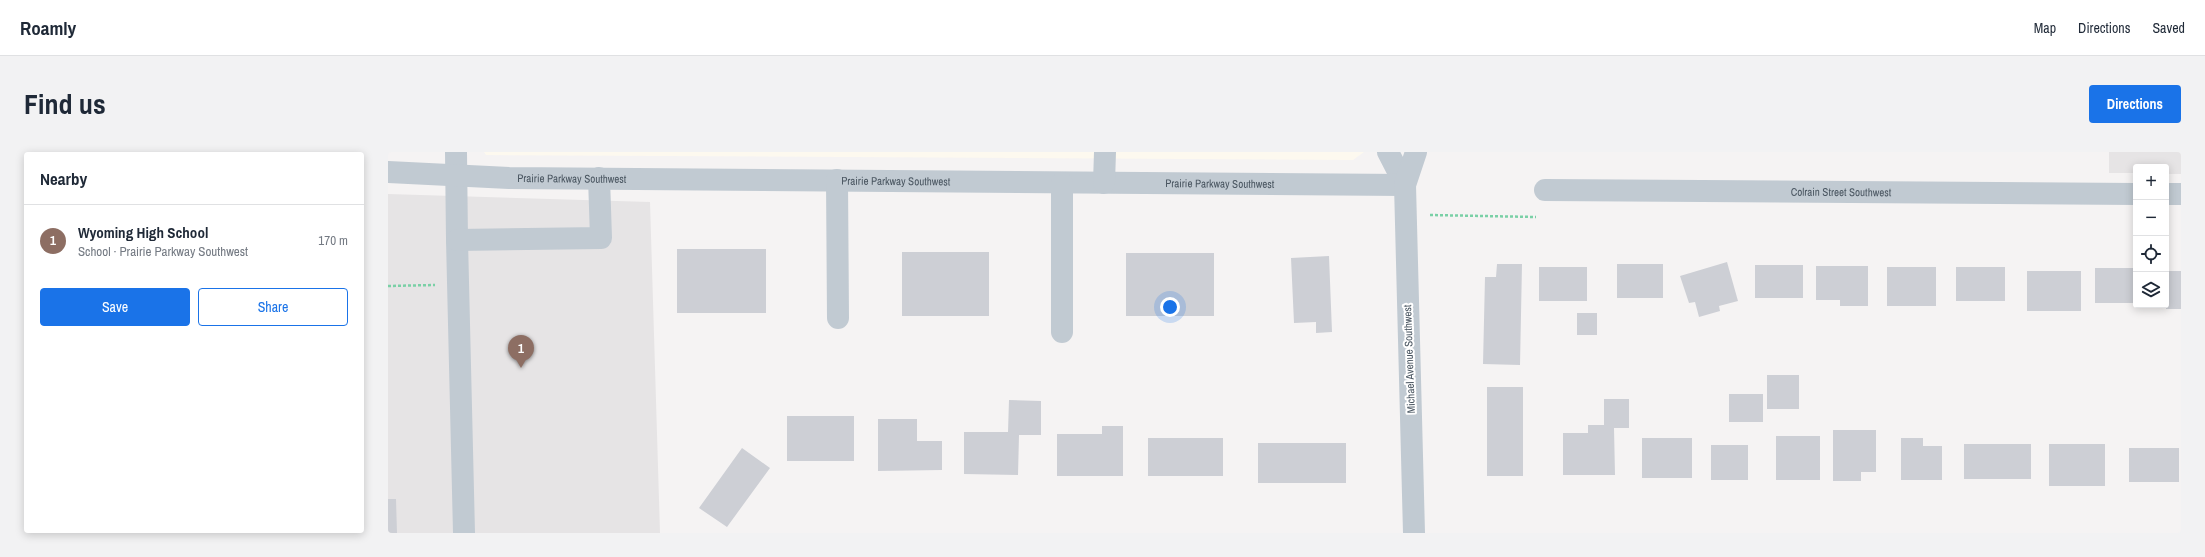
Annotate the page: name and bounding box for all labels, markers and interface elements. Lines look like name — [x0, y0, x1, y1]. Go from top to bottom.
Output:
text: Roamly — [20, 15, 76, 41]
text: Map — [2034, 19, 2056, 37]
text: Directions — [2078, 19, 2130, 37]
text: Saved — [2152, 19, 2185, 37]
text: Find us — [24, 85, 106, 123]
button: Directions — [2089, 85, 2181, 123]
map controls — [2133, 164, 2169, 308]
button: + — [2133, 164, 2169, 200]
text: Nearby — [40, 167, 87, 190]
street label: Prairie Parkway Southwest — [517, 171, 627, 186]
street label: Prairie Parkway Southwest — [841, 174, 951, 188]
street label: Prairie Parkway Southwest — [1165, 176, 1275, 191]
street label: Colrain Street Southwest — [1791, 185, 1892, 199]
button: − — [2133, 200, 2169, 236]
text: Wyoming High School — [78, 222, 208, 243]
text: 1 — [50, 232, 56, 249]
text: 170 m — [318, 232, 348, 249]
button: locate — [2133, 236, 2169, 272]
text: School · Prairie Parkway Southwest — [78, 243, 248, 260]
button: layers — [2133, 272, 2169, 308]
button: Save — [40, 288, 190, 326]
button: Share — [198, 288, 348, 326]
your location — [1160, 297, 1180, 317]
street label: Michael Avenue Southwest — [1400, 304, 1418, 414]
pin: 1 — [508, 335, 534, 368]

